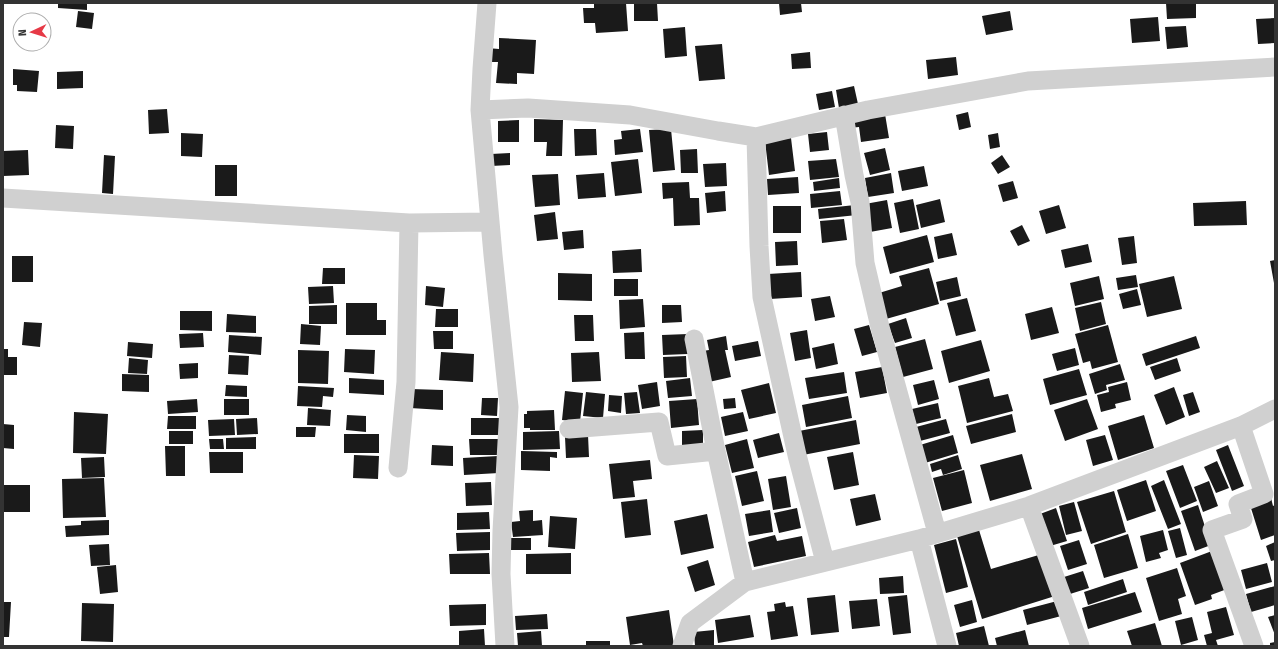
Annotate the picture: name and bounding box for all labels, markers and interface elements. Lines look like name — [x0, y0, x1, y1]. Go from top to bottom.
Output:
north arrow — [12, 12, 52, 52]
text: N — [16, 29, 29, 36]

